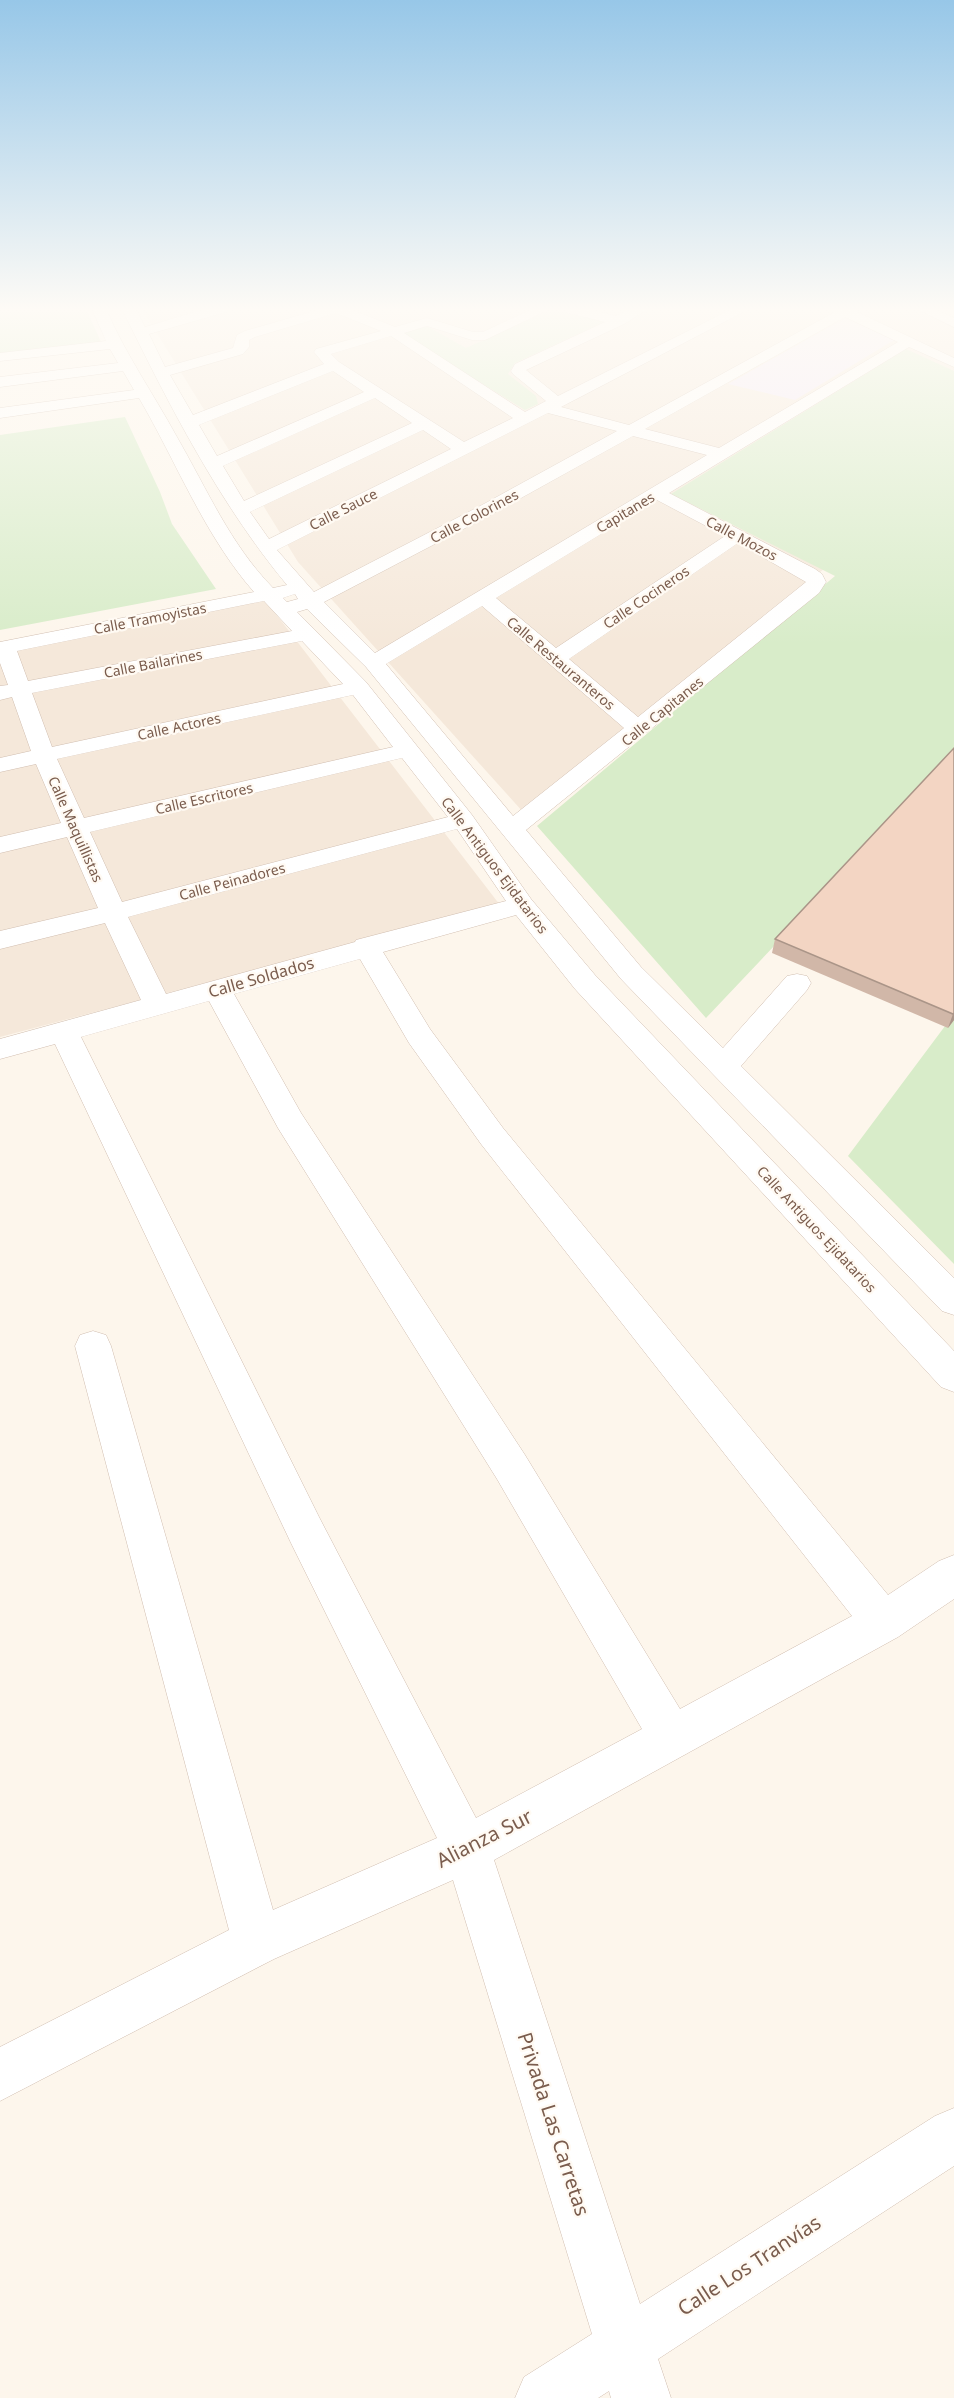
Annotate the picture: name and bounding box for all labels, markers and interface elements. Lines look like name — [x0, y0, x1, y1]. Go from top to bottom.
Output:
street label: Calle Sauce — [306, 484, 380, 534]
street label: Calle Colorines — [426, 485, 522, 547]
street label: Capitanes — [592, 487, 658, 537]
street label: Calle Mozos — [703, 511, 781, 565]
street label: Calle Cocineros — [599, 561, 693, 633]
street label: Calle Tramoyistas — [92, 598, 208, 638]
street label: Calle Restauranteros — [503, 612, 619, 714]
street label: Calle Bailarines — [102, 644, 204, 682]
street label: Calle Capitanes — [617, 672, 707, 750]
street label: Calle Actores — [136, 708, 223, 744]
street label: Calle Maquillistas — [44, 773, 108, 885]
street label: Calle Escritores — [153, 777, 255, 818]
street label: Calle Antiguos Ejidatarios — [437, 793, 553, 938]
street label: Calle Peinadores — [177, 858, 287, 904]
street label: Calle Soldados — [206, 951, 316, 1003]
street label: Calle Antiguos Ejidatarios — [753, 1162, 881, 1297]
street label: Alianza Sur — [431, 1802, 537, 1874]
street label: Privada Las Carretas — [512, 2029, 596, 2219]
street label: Calle Los Tranvías — [672, 2209, 826, 2321]

